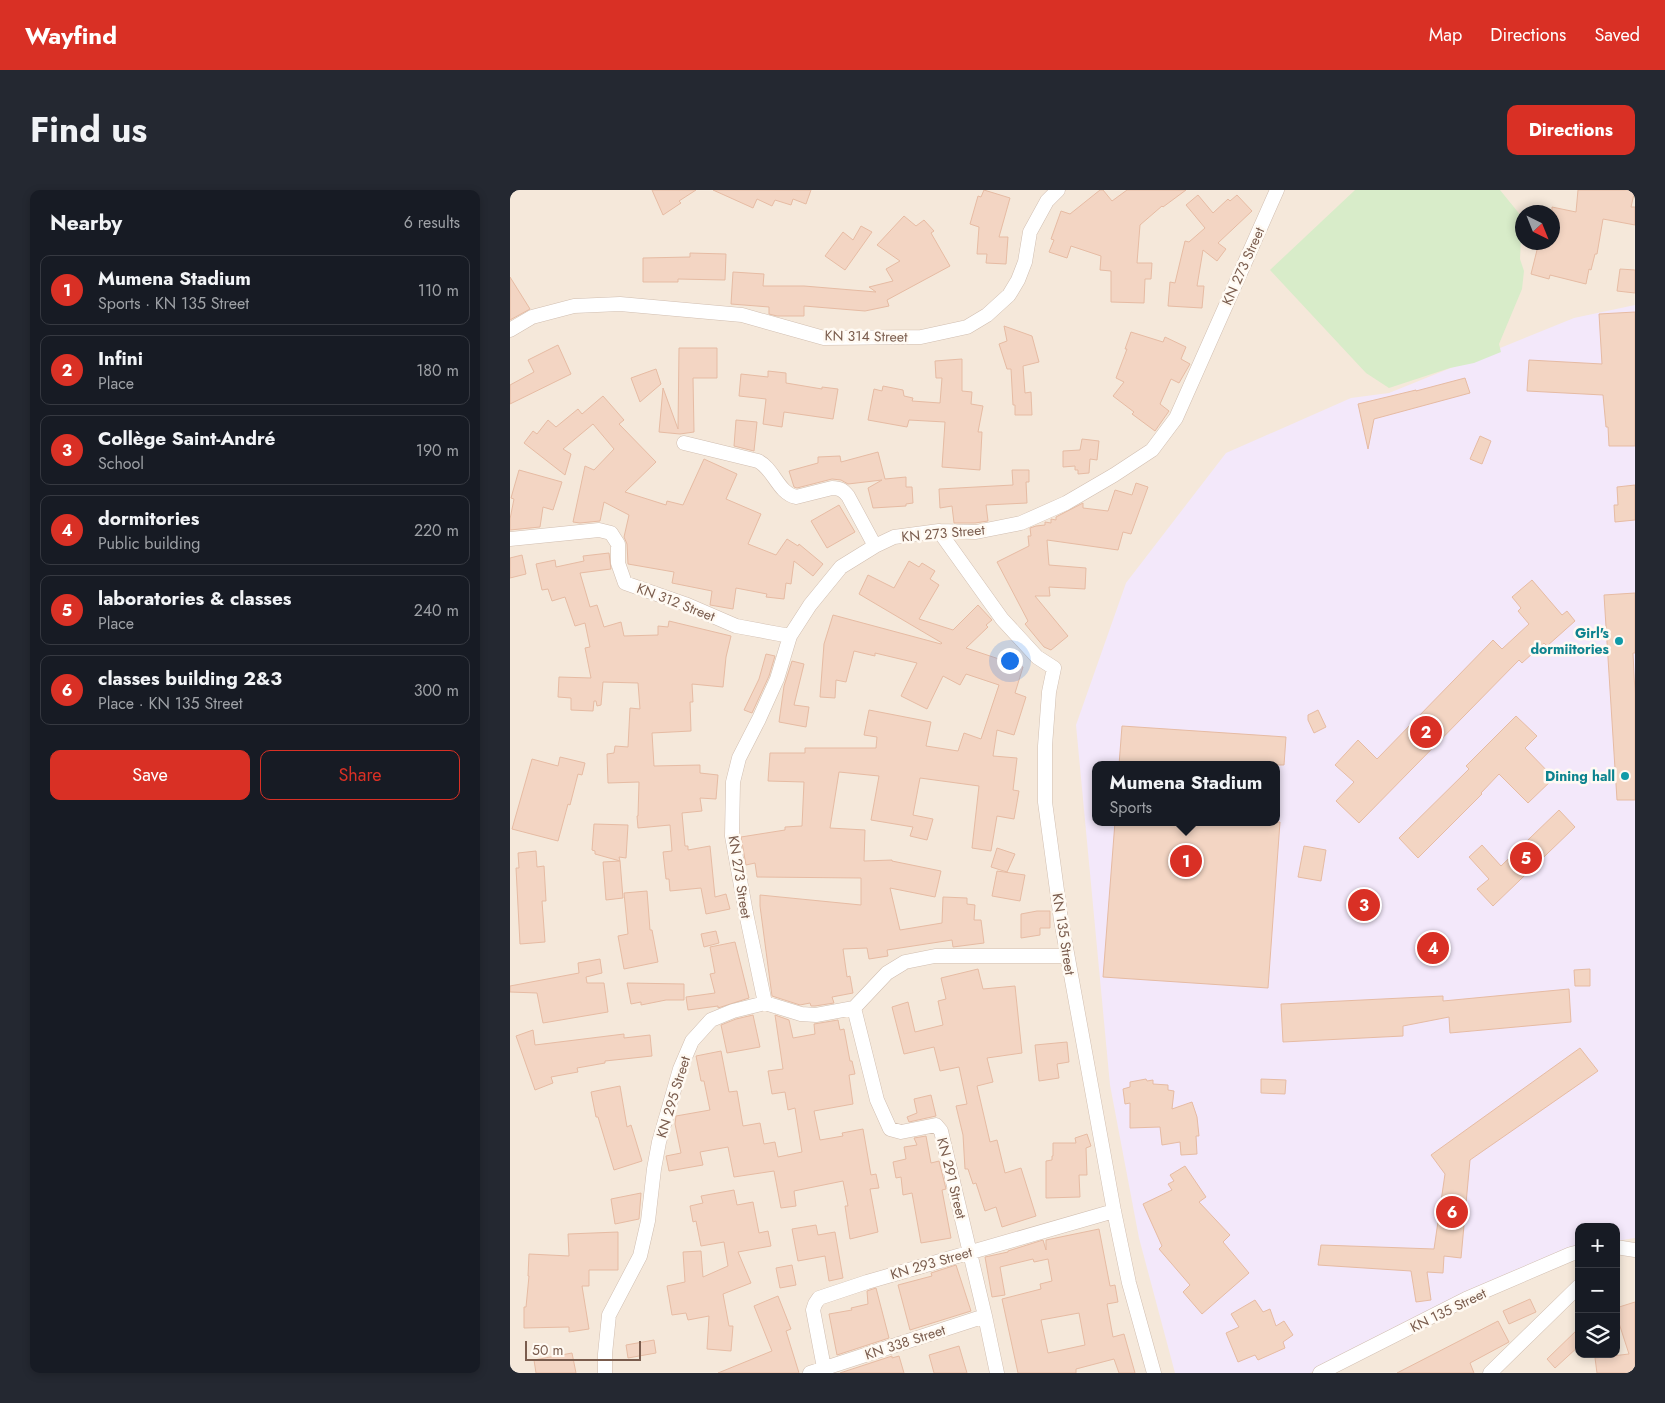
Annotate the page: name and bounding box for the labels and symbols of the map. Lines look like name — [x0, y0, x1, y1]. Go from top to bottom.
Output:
north arrow — [1515, 205, 1560, 250]
street label: KN 273 Street — [1217, 223, 1269, 308]
street label: KN 314 Street — [824, 325, 908, 347]
street label: KN 273 Street — [901, 519, 986, 547]
street label: KN 312 Street — [634, 578, 719, 626]
place label: Girl's dormiitories — [1530, 623, 1610, 659]
marker: Girl's dormiitories — [1613, 635, 1625, 647]
your location — [997, 648, 1023, 674]
pin: 2 — [1410, 713, 1442, 751]
place label: Dining hall — [1545, 766, 1615, 786]
marker: Dining hall — [1619, 770, 1631, 782]
street label: KN 273 Street — [724, 834, 757, 920]
pin: 5 — [1510, 839, 1542, 877]
pin: 1 — [1170, 842, 1202, 880]
pin: 3 — [1348, 886, 1380, 924]
street label: KN 135 Street — [1048, 892, 1080, 977]
pin: 4 — [1417, 929, 1449, 967]
street label: KN 295 Street — [651, 1053, 695, 1140]
street label: KN 291 Street — [932, 1135, 972, 1221]
pin: 6 — [1436, 1193, 1468, 1231]
street label: KN 293 Street — [888, 1242, 975, 1284]
street label: KN 135 Street — [1407, 1283, 1490, 1337]
street label: KN 338 Street — [862, 1319, 948, 1364]
scale bar — [525, 1338, 641, 1361]

